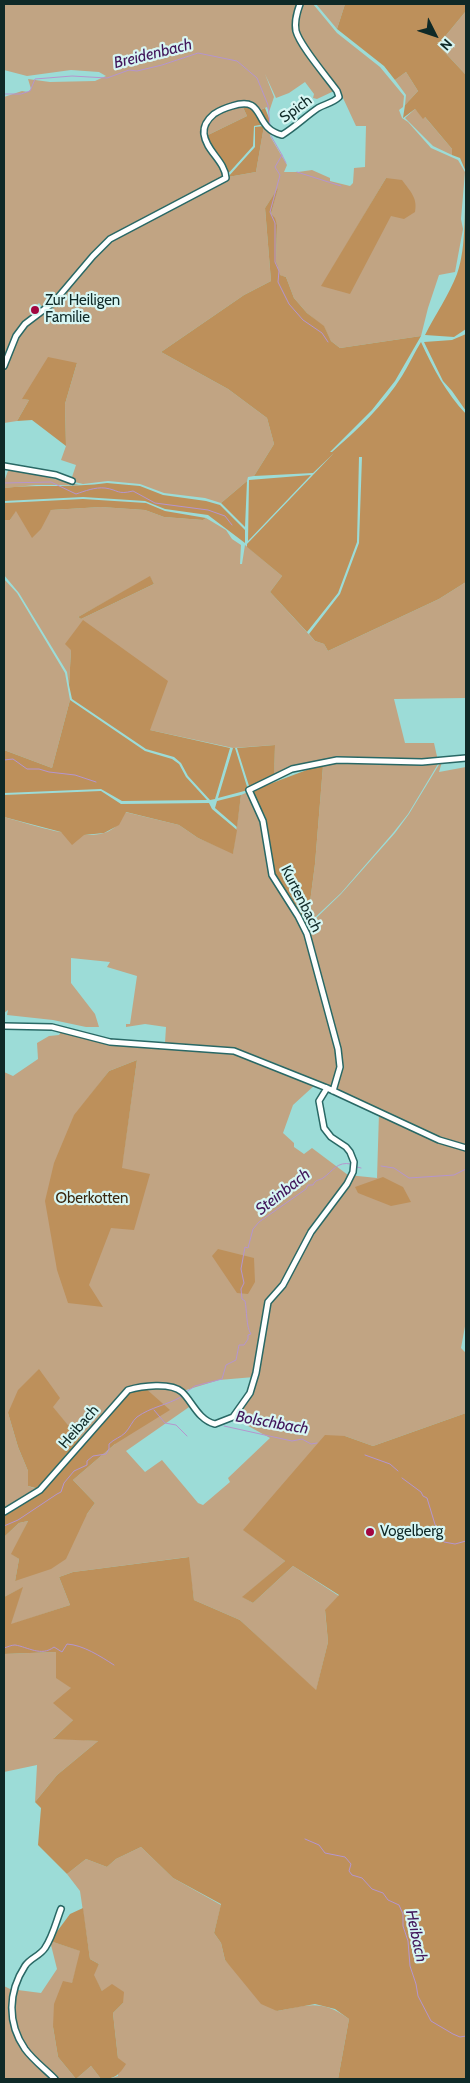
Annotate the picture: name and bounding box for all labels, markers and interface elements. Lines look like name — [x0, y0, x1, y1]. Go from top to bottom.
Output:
north arrow — [410, 10, 460, 60]
water label: Breidenbach — [112, 35, 194, 73]
text: N — [436, 35, 456, 54]
street label: Spich — [276, 91, 316, 127]
place label: Zur Heiligen Familie — [45, 292, 120, 327]
marker: Zur Heiligen Familie — [29, 304, 41, 316]
street label: Kurtenbach — [277, 863, 325, 935]
water label: Steinbach — [252, 1165, 314, 1219]
park label: Oberkotten — [56, 1190, 128, 1208]
street label: Heibach — [55, 1402, 103, 1452]
water label: Bolschbach — [234, 1407, 310, 1439]
place label: Vogelberg — [380, 1523, 443, 1541]
marker: Vogelberg — [364, 1526, 376, 1538]
water label: Heibach — [401, 1908, 431, 1964]

